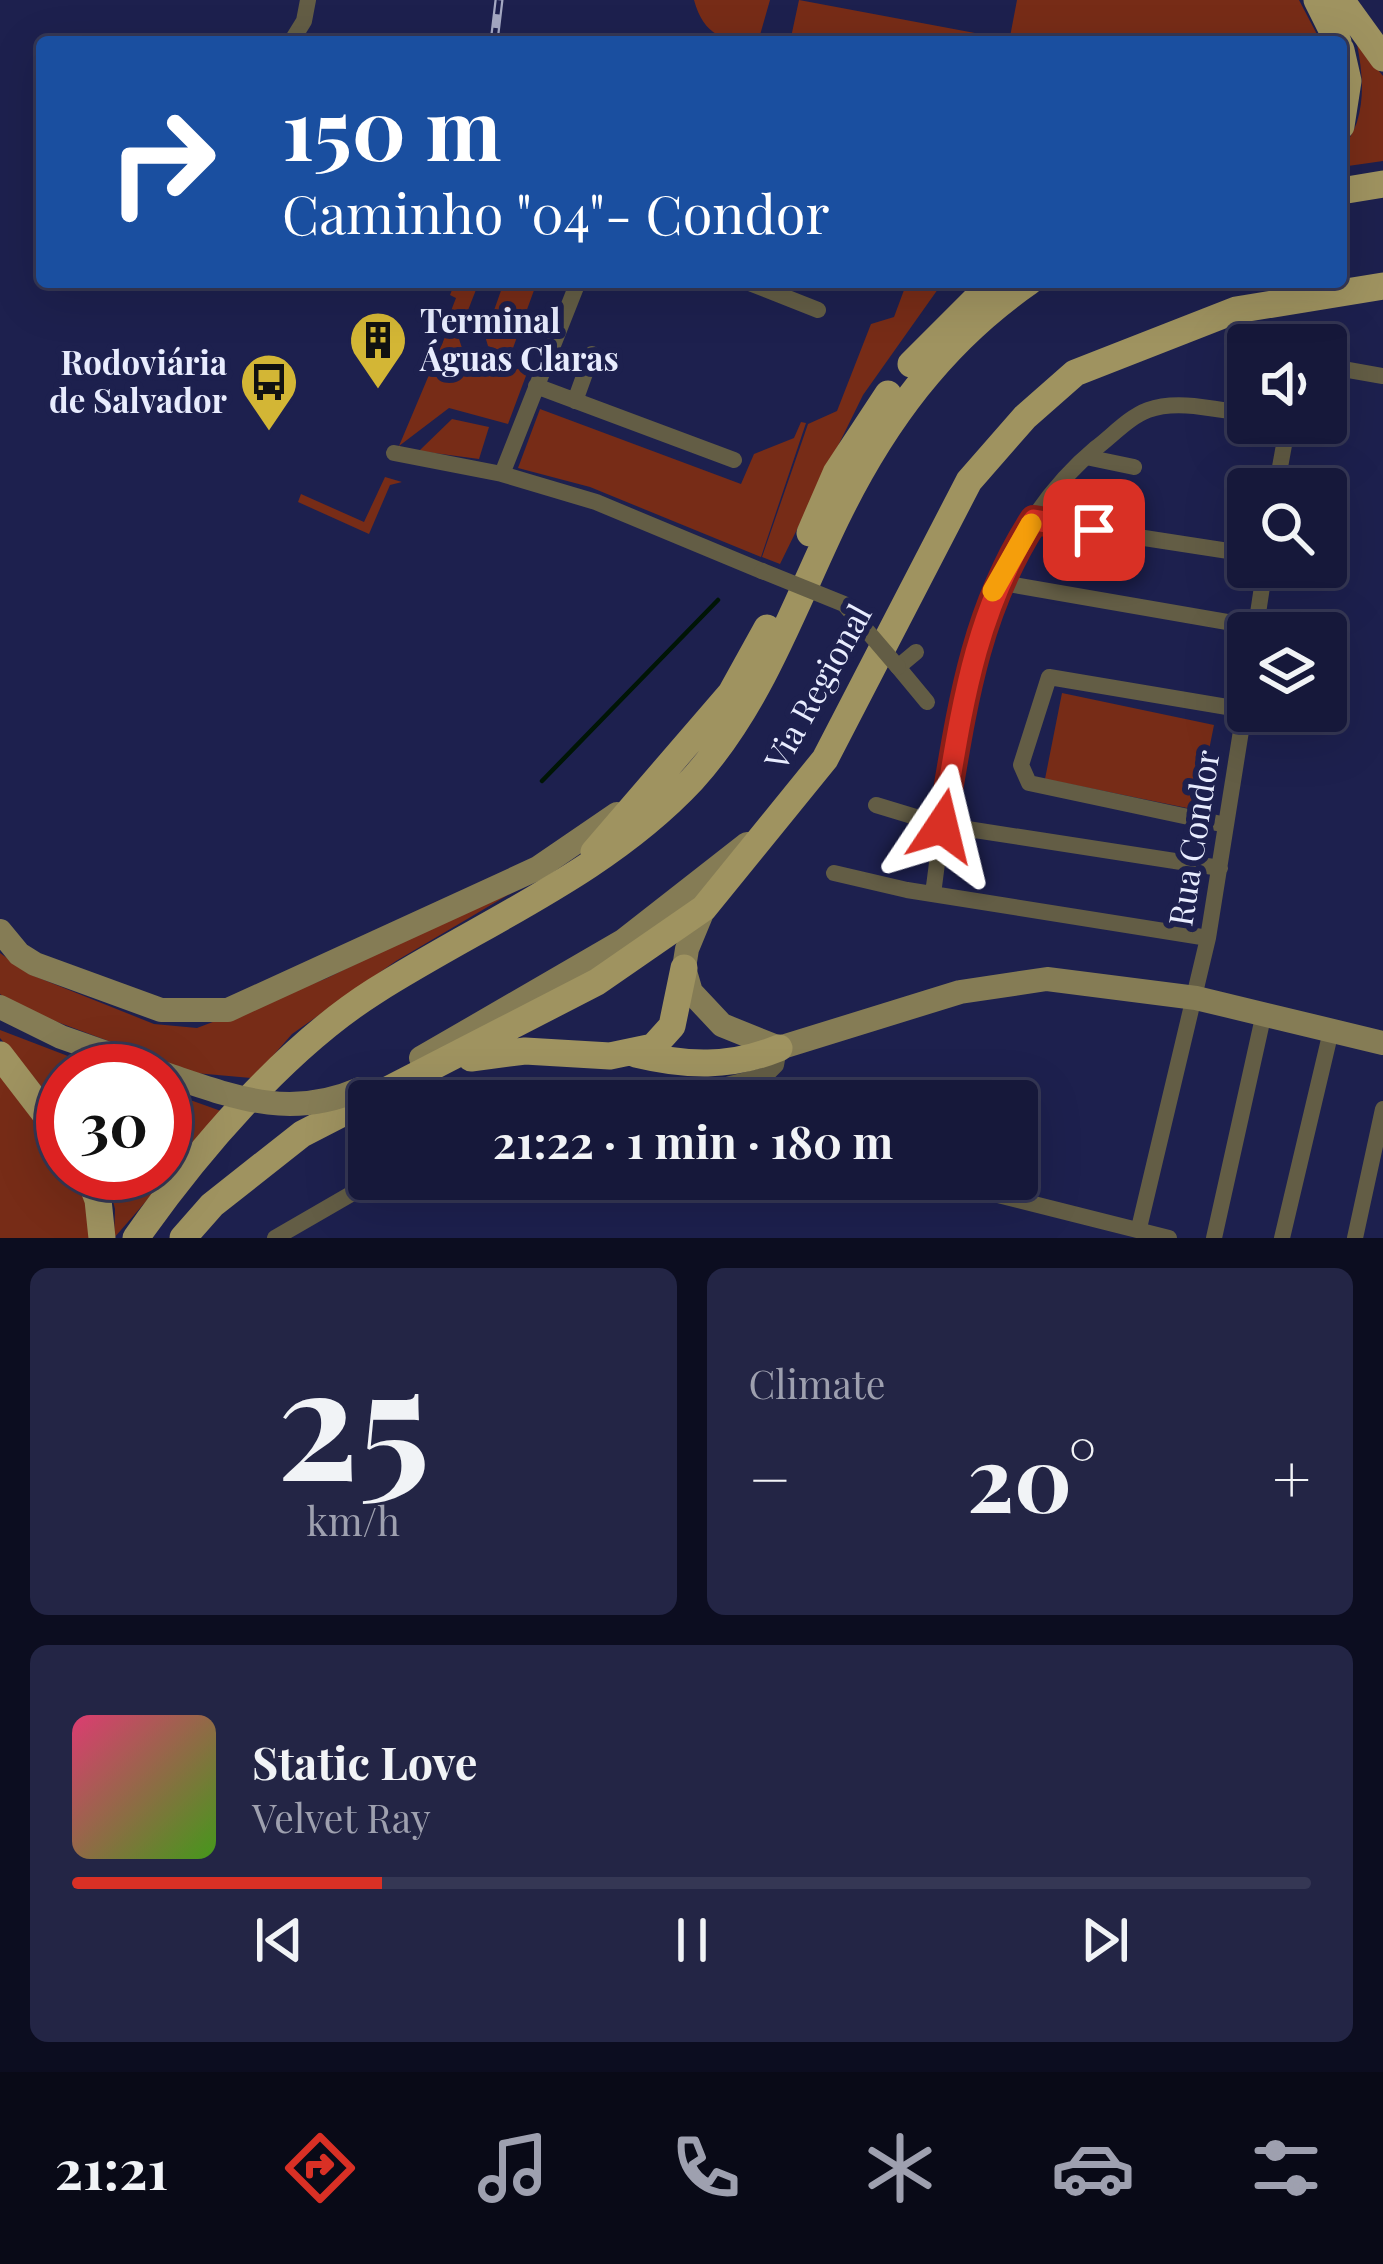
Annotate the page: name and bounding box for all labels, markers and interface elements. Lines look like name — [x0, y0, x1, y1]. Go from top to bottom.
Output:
text: 150 m — [282, 70, 502, 182]
icon: right — [84, 84, 240, 240]
text: Caminho "04"- Condor — [282, 177, 829, 249]
place label: Terminal Águas Claras — [419, 297, 619, 379]
building icon: Terminal Águas Claras — [347, 309, 409, 391]
map controls — [1227, 324, 1347, 732]
button: sound — [1227, 324, 1347, 444]
place label: Rodoviária de Salvador — [49, 339, 228, 421]
bus stop icon: Rodoviária de Salvador — [238, 351, 300, 433]
button: search — [1227, 468, 1347, 588]
pin — [1043, 479, 1145, 581]
icon: arrive — [1061, 497, 1127, 563]
street label: Via Regional — [752, 596, 880, 777]
button: layers — [1227, 612, 1347, 732]
street label: Rua Condor — [1156, 746, 1228, 929]
position arrow — [879, 763, 1005, 889]
speed limit sign: 30 — [36, 1044, 192, 1200]
text: 21:22 · 1 min · 180 m — [493, 1110, 893, 1170]
text: 25 — [277, 1312, 430, 1520]
text: Climate — [749, 1357, 886, 1409]
text: 20° — [967, 1416, 1097, 1536]
text: − — [749, 1433, 791, 1521]
text: + — [1272, 1433, 1311, 1521]
text: km/h — [306, 1494, 400, 1546]
text: Static Love — [252, 1731, 477, 1791]
text: Velvet Ray — [252, 1791, 431, 1843]
icon: previous — [246, 1907, 312, 1973]
icon: pause — [659, 1907, 725, 1973]
icon: next — [1072, 1907, 1138, 1973]
icon: directions — [278, 2126, 362, 2210]
icon: music — [471, 2126, 555, 2210]
icon: phone — [664, 2126, 748, 2210]
icon: climate — [858, 2126, 942, 2210]
icon: car — [1051, 2126, 1135, 2210]
icon: filters — [1244, 2126, 1328, 2210]
text: 21:21 — [55, 2132, 168, 2204]

